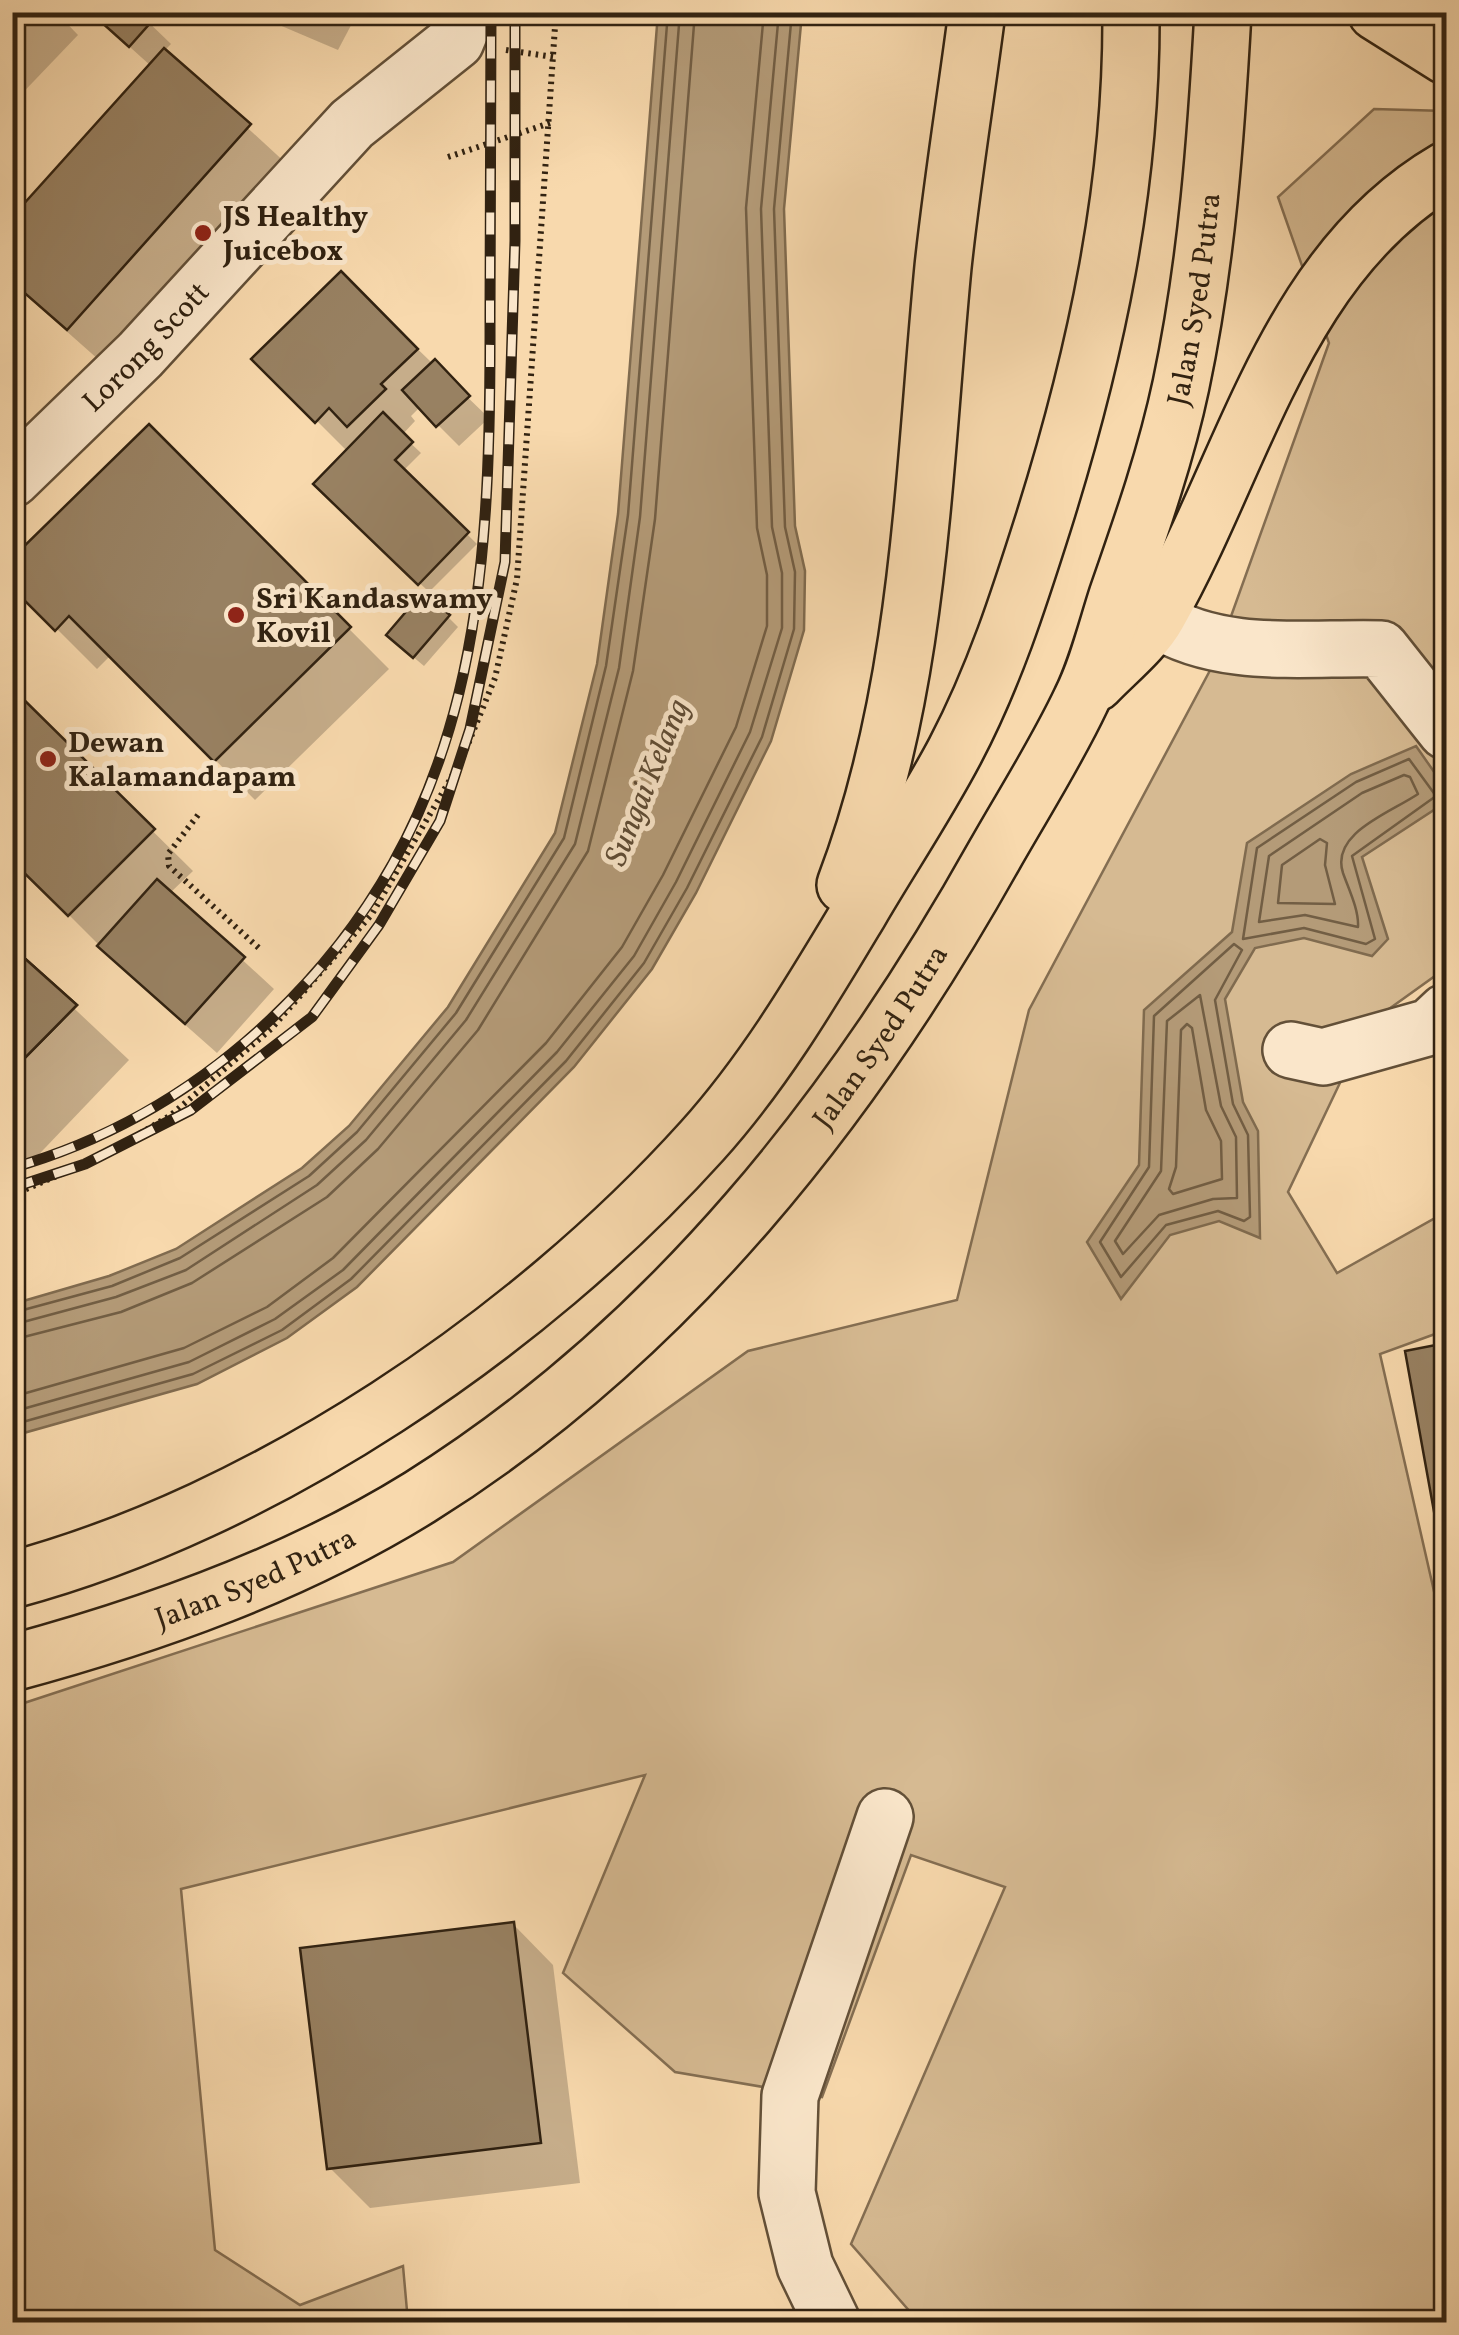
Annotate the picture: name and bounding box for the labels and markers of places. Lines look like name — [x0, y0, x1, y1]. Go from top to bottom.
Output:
place label: JS Healthy Juicebox — [222, 197, 368, 273]
marker: JS Healthy Juicebox — [192, 222, 214, 244]
place label: Sri Kandaswamy Kovil — [256, 579, 493, 655]
marker: Sri Kandaswamy Kovil — [225, 604, 247, 626]
place label: Dewan Kalamandapam — [68, 723, 296, 799]
marker: Dewan Kalamandapam — [37, 748, 59, 770]

